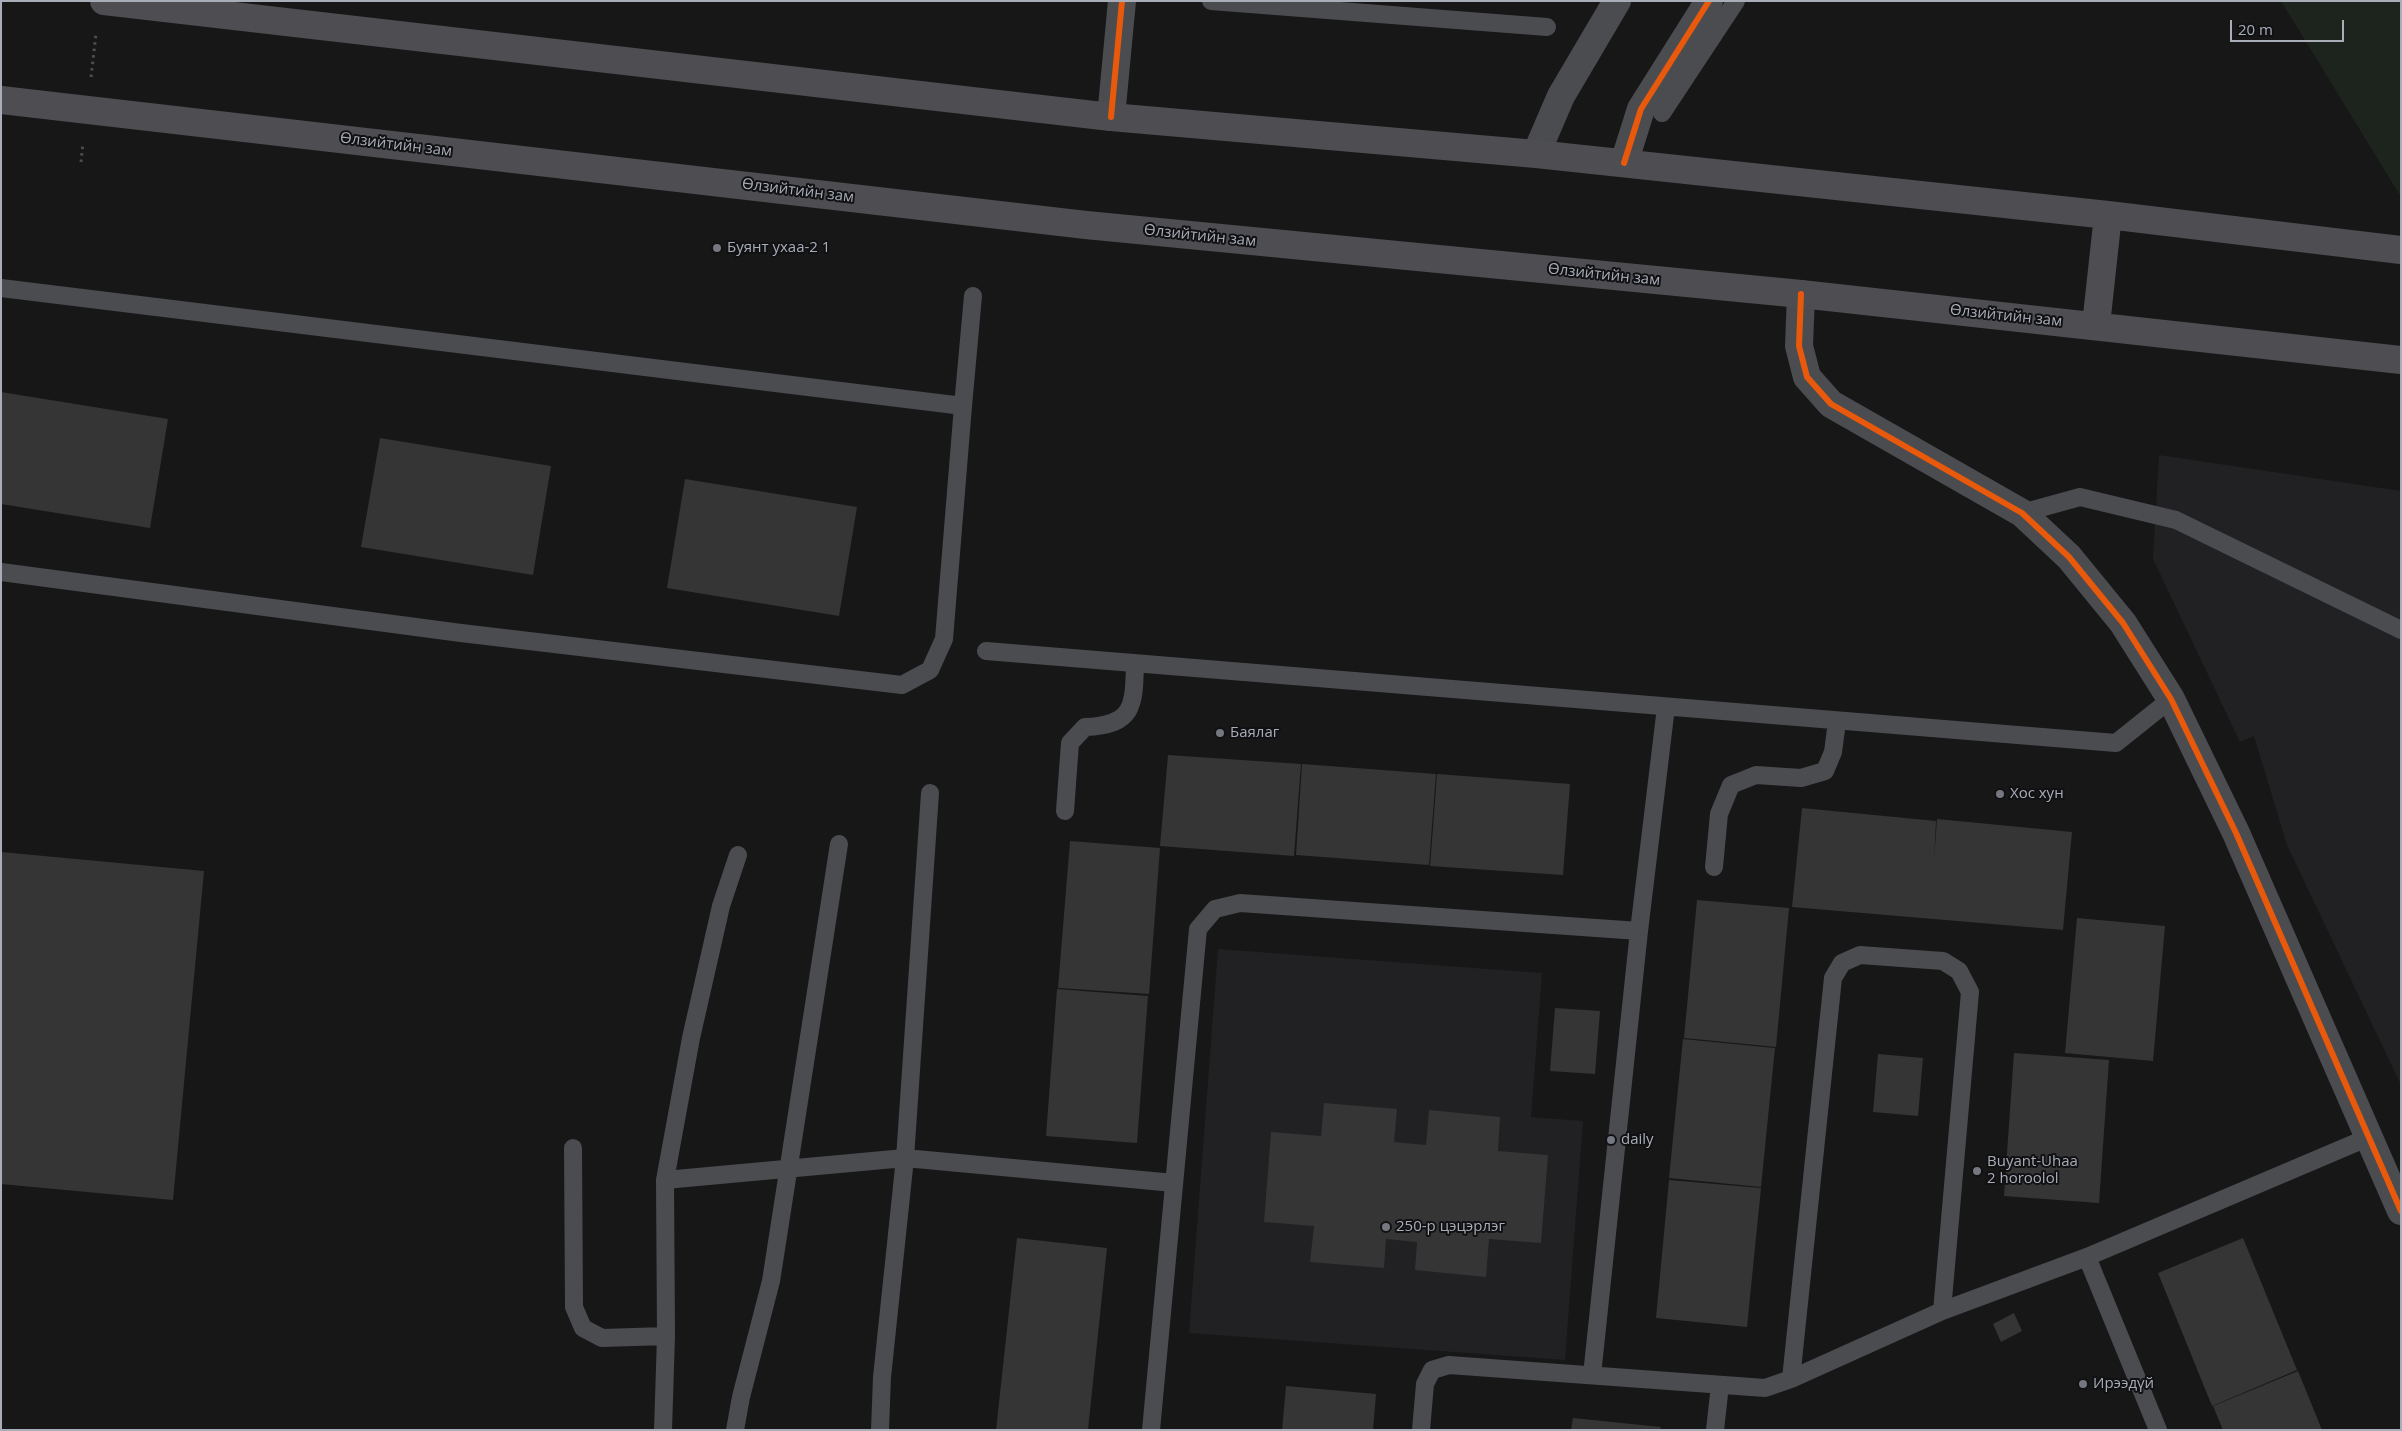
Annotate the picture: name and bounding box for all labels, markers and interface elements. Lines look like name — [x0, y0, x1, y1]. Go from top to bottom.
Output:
scale bar — [2232, 10, 2346, 42]
text: 20 m — [2238, 19, 2273, 39]
street label: Өлзийтийн зам — [339, 129, 453, 161]
street label: Өлзийтийн зам — [741, 175, 855, 207]
street label: Өлзийтийн зам — [1143, 221, 1257, 251]
place label: Буянт ухаа-2 1 — [727, 239, 830, 257]
marker: Буянт ухаа-2 1 — [711, 242, 723, 254]
street label: Өлзийтийн зам — [1547, 260, 1661, 290]
street label: Өлзийтийн зам — [1949, 301, 2063, 331]
place label: Баялаг — [1230, 724, 1279, 742]
marker: Баялаг — [1214, 727, 1226, 739]
place label: Хос хун — [2010, 785, 2064, 803]
marker: Хос хун — [1994, 788, 2006, 800]
place label: daily — [1621, 1131, 1654, 1149]
marker: daily — [1605, 1134, 1617, 1146]
place label: Buyant-Uhaa 2 horoolol — [1987, 1153, 2078, 1188]
marker: Buyant-Uhaa 2 horoolol — [1971, 1165, 1983, 1177]
place label: 250-р цэцэрлэг — [1396, 1218, 1505, 1236]
marker: 250-р цэцэрлэг — [1380, 1221, 1392, 1233]
place label: Ирээдүй — [2093, 1375, 2154, 1393]
marker: Ирээдүй — [2077, 1378, 2089, 1390]

